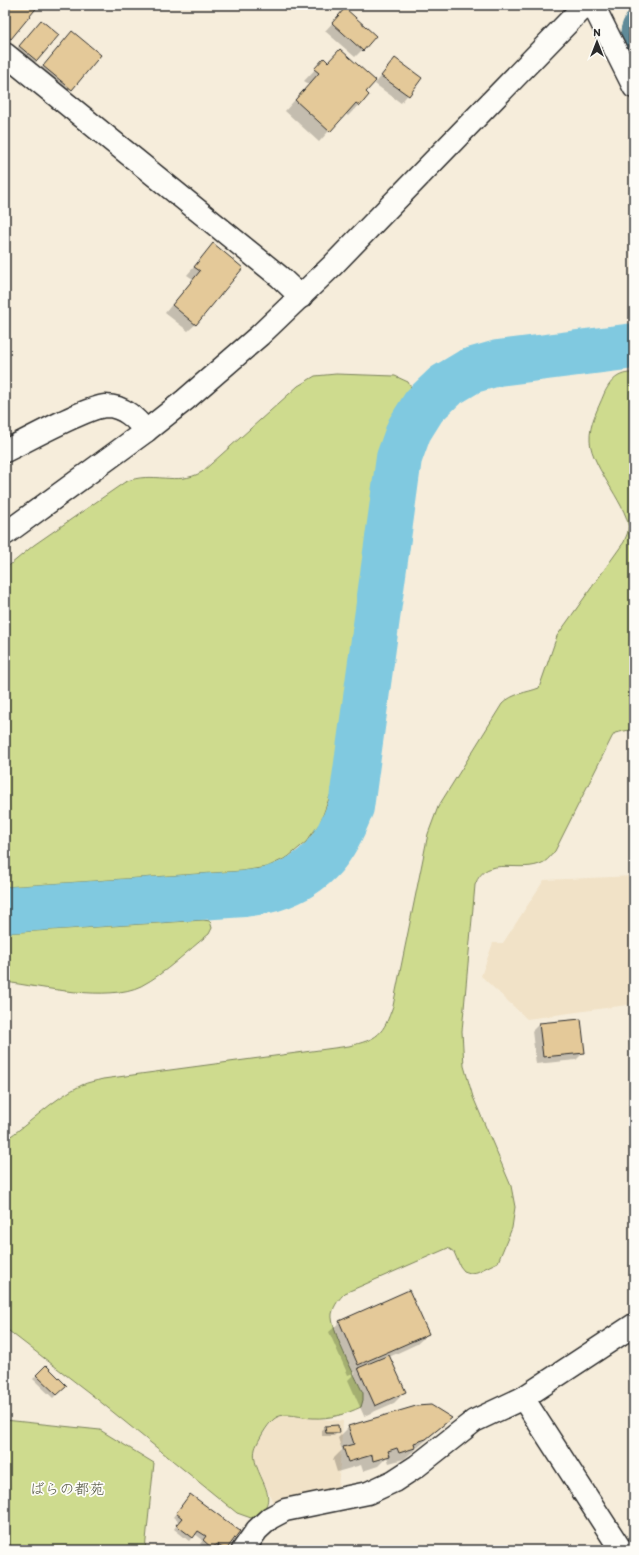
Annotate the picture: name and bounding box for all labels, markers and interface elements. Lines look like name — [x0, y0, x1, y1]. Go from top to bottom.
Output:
north arrow — [577, 22, 617, 62]
text: N — [593, 26, 601, 39]
park label: ばらの都苑 — [29, 1480, 105, 1498]

